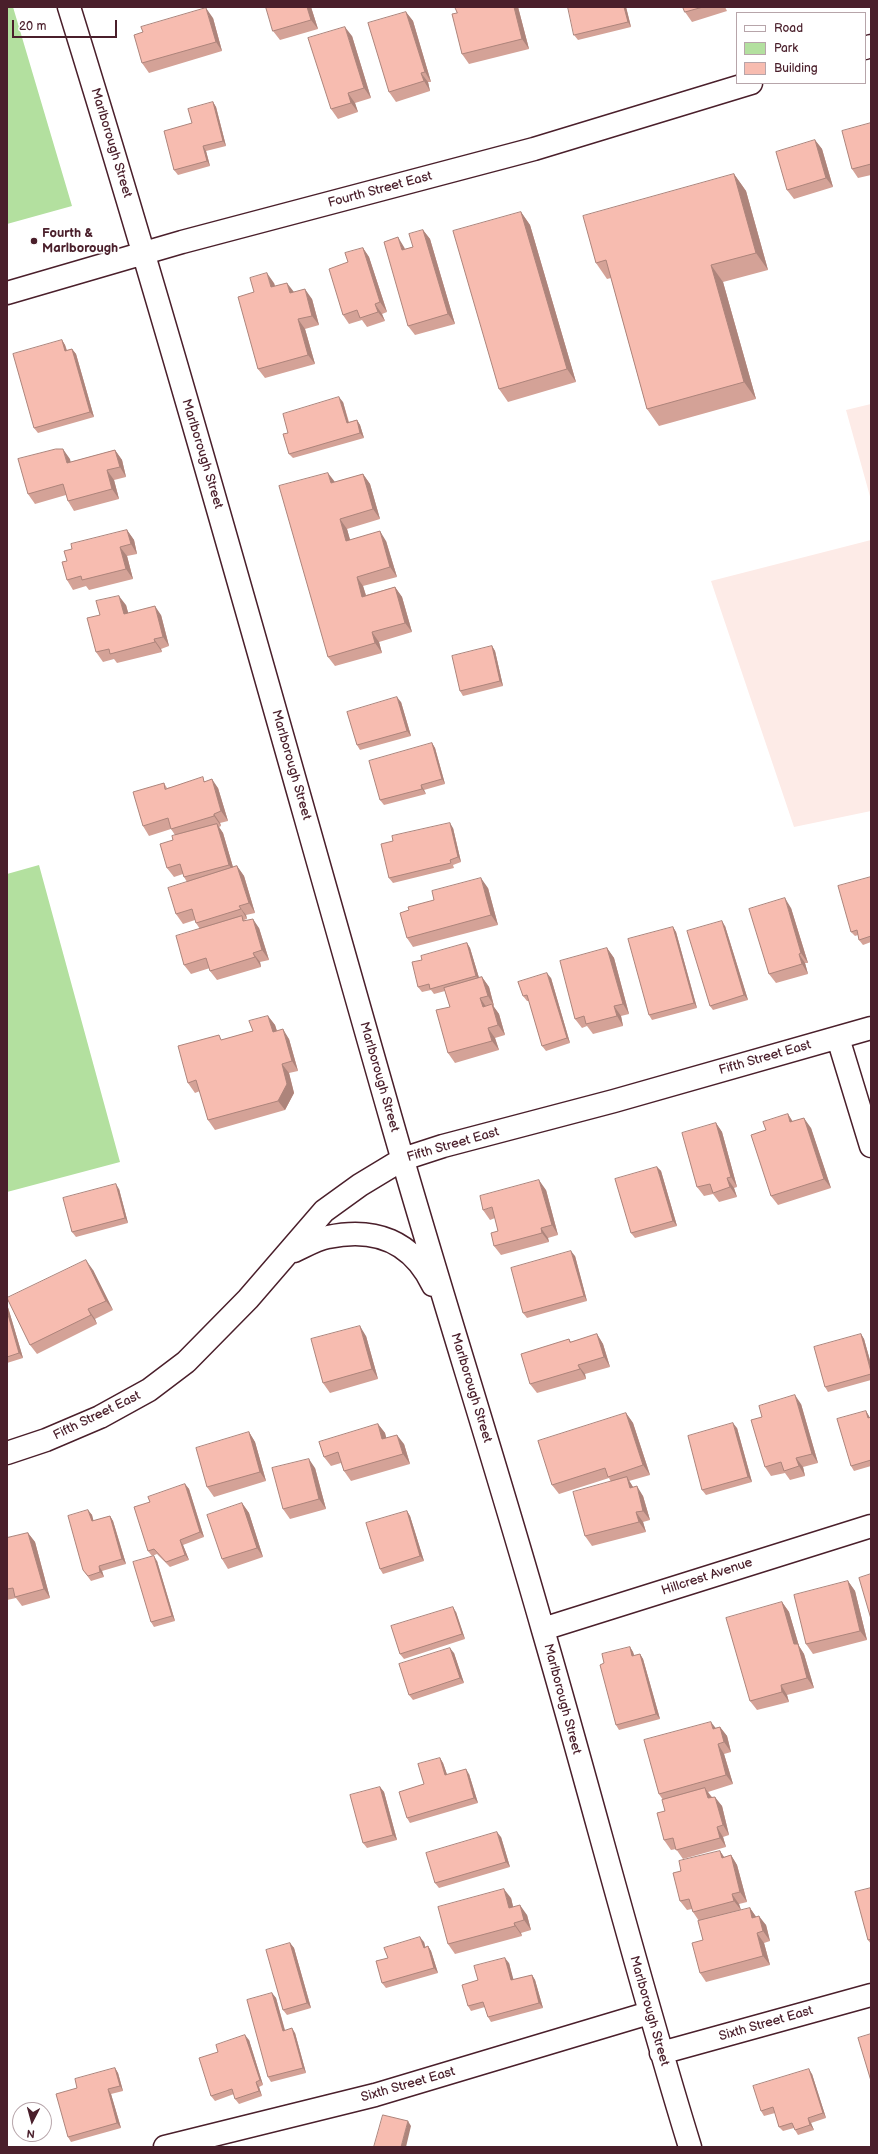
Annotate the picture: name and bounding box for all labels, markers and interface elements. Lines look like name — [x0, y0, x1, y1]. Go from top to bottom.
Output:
scale bar — [14, 12, 119, 38]
legend — [736, 12, 866, 84]
text: 20 m — [19, 19, 46, 34]
text: Road — [774, 21, 803, 36]
text: Park — [774, 41, 798, 56]
text: Building — [774, 61, 818, 76]
street label: Marlborough Street — [87, 86, 135, 200]
street label: Fourth Street East — [326, 169, 434, 211]
place label: Fourth & Marlborough — [42, 226, 118, 257]
marker: Fourth & Marlborough — [29, 236, 39, 246]
street label: Marlborough Street — [178, 397, 226, 511]
street label: Marlborough Street — [268, 708, 314, 822]
street label: Marlborough Street — [356, 1020, 402, 1134]
street label: Fifth Street East — [717, 1037, 813, 1079]
street label: Fifth Street East — [405, 1124, 501, 1166]
street label: Marlborough Street — [447, 1331, 495, 1445]
street label: Fifth Street East — [51, 1388, 143, 1444]
street label: Hillcrest Avenue — [659, 1555, 755, 1599]
street label: Marlborough Street — [540, 1642, 584, 1756]
street label: Marlborough Street — [626, 1954, 672, 2068]
street label: Sixth Street East — [717, 2003, 815, 2045]
street label: Sixth Street East — [359, 2064, 457, 2106]
north arrow — [12, 2102, 52, 2142]
text: N — [26, 2127, 36, 2140]

